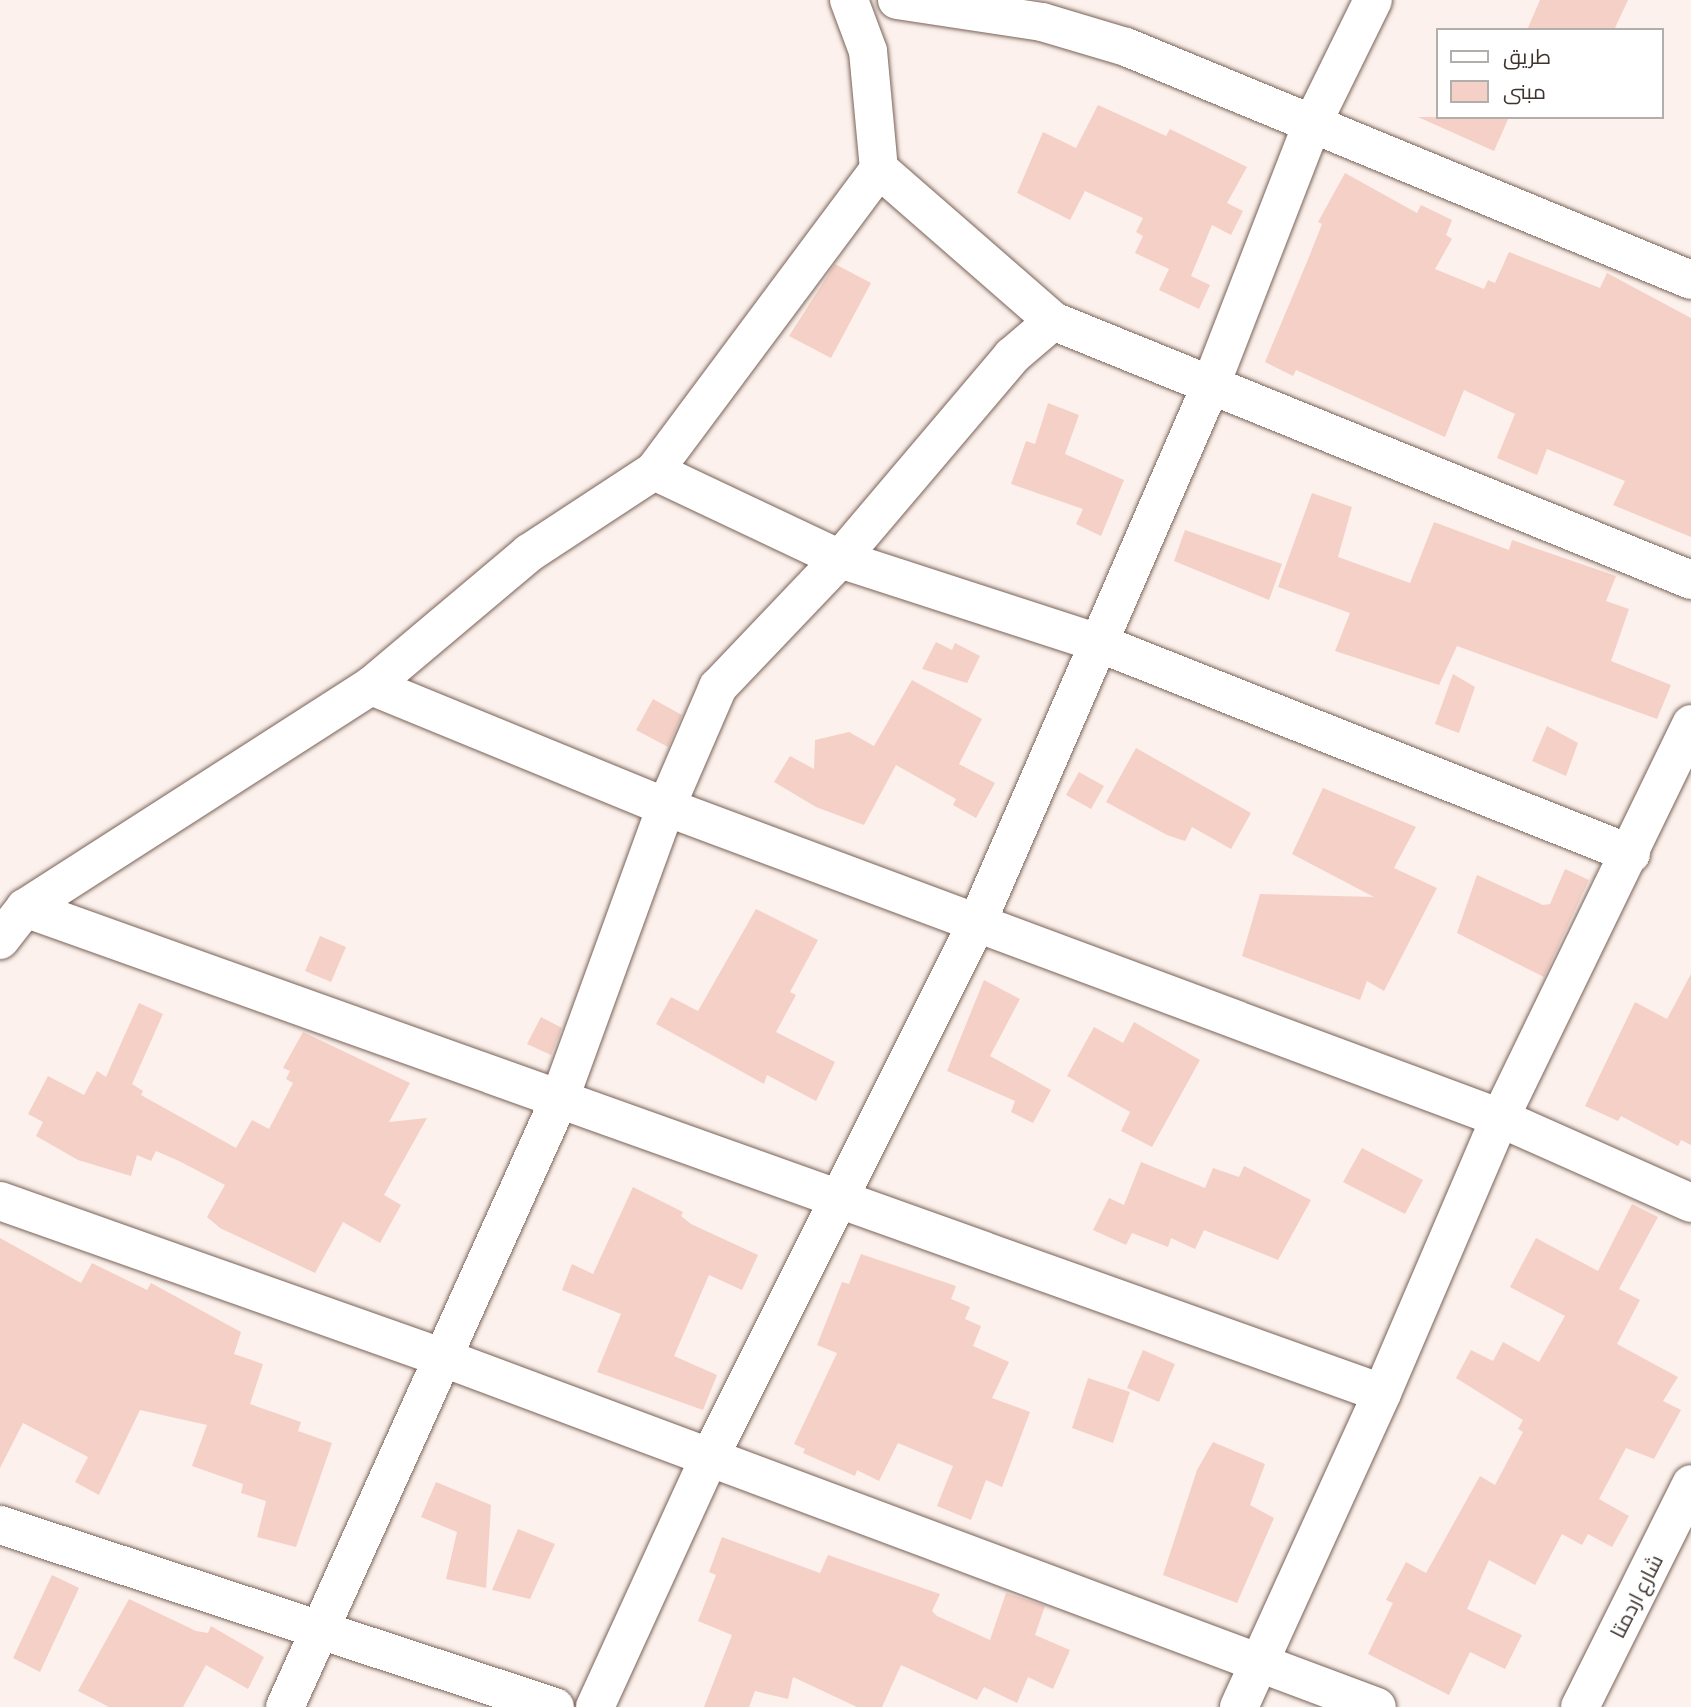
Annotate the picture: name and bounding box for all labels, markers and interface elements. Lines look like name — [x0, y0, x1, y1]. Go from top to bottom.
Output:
legend — [1436, 28, 1663, 119]
text: طريق — [1503, 44, 1551, 68]
text: مبنى — [1503, 79, 1546, 103]
street label: شارع اردمتا — [1604, 1550, 1668, 1642]

